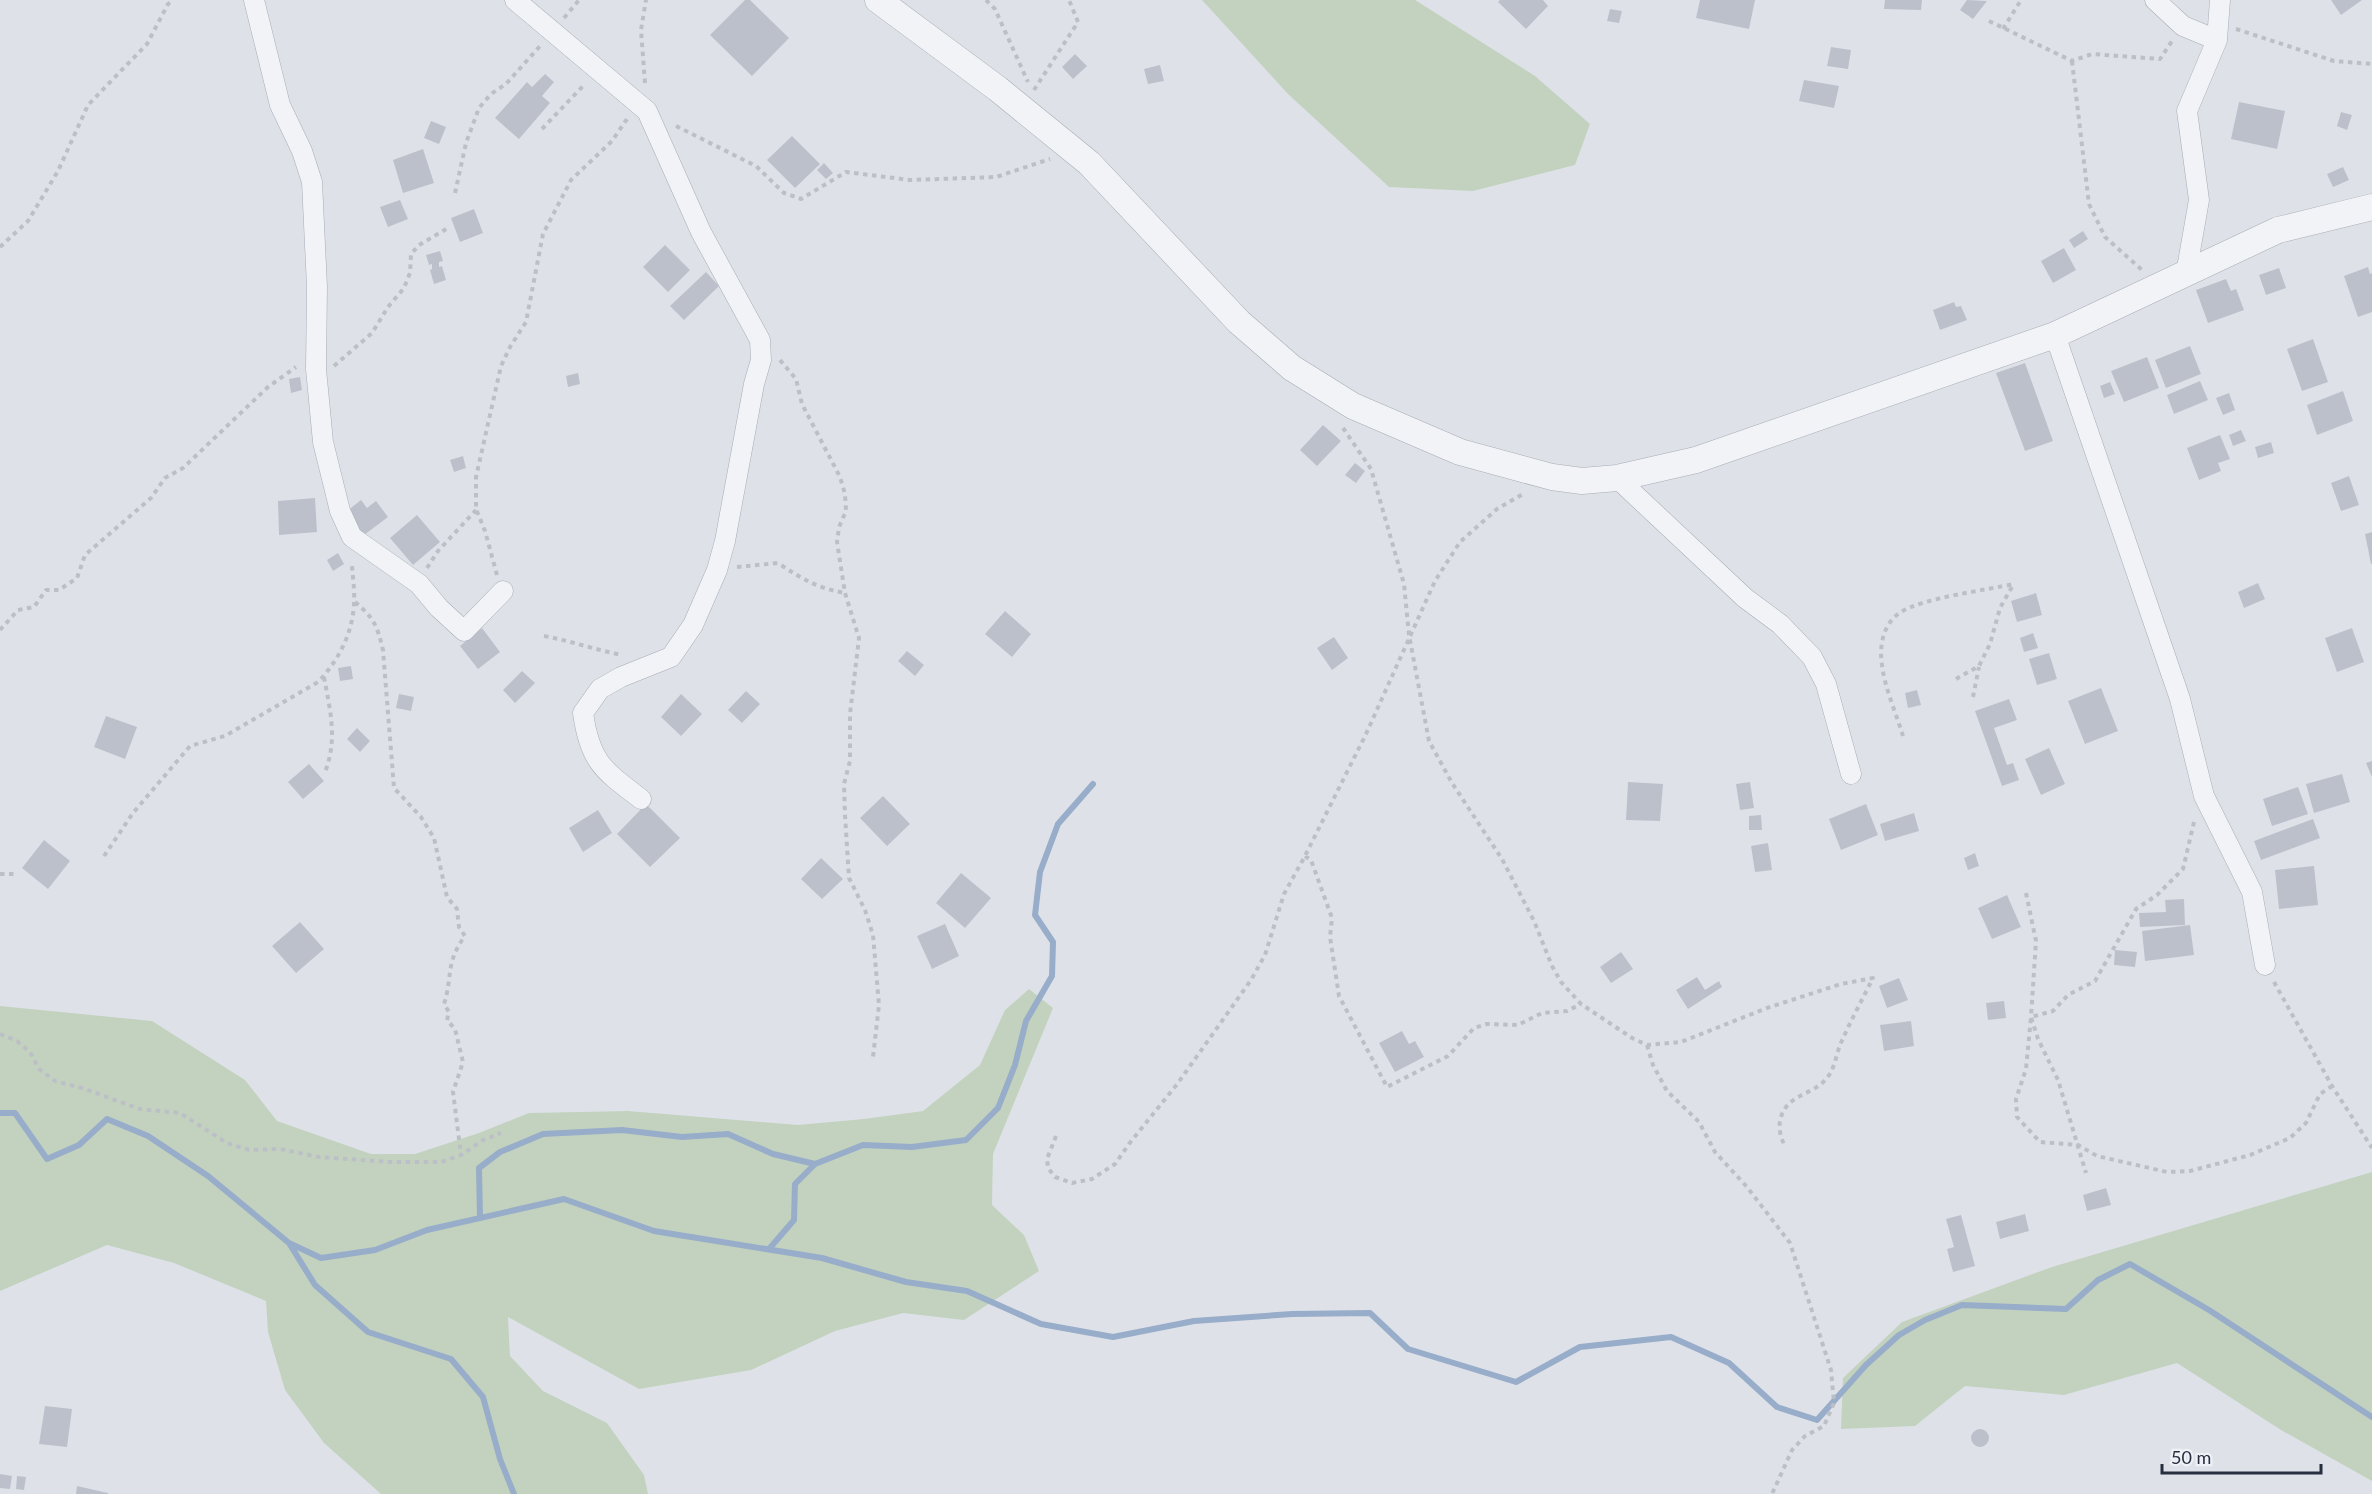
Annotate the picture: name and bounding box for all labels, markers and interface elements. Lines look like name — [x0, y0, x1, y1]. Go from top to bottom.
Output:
scale bar — [2162, 1437, 2321, 1475]
text: 50 m — [2171, 1446, 2211, 1468]

